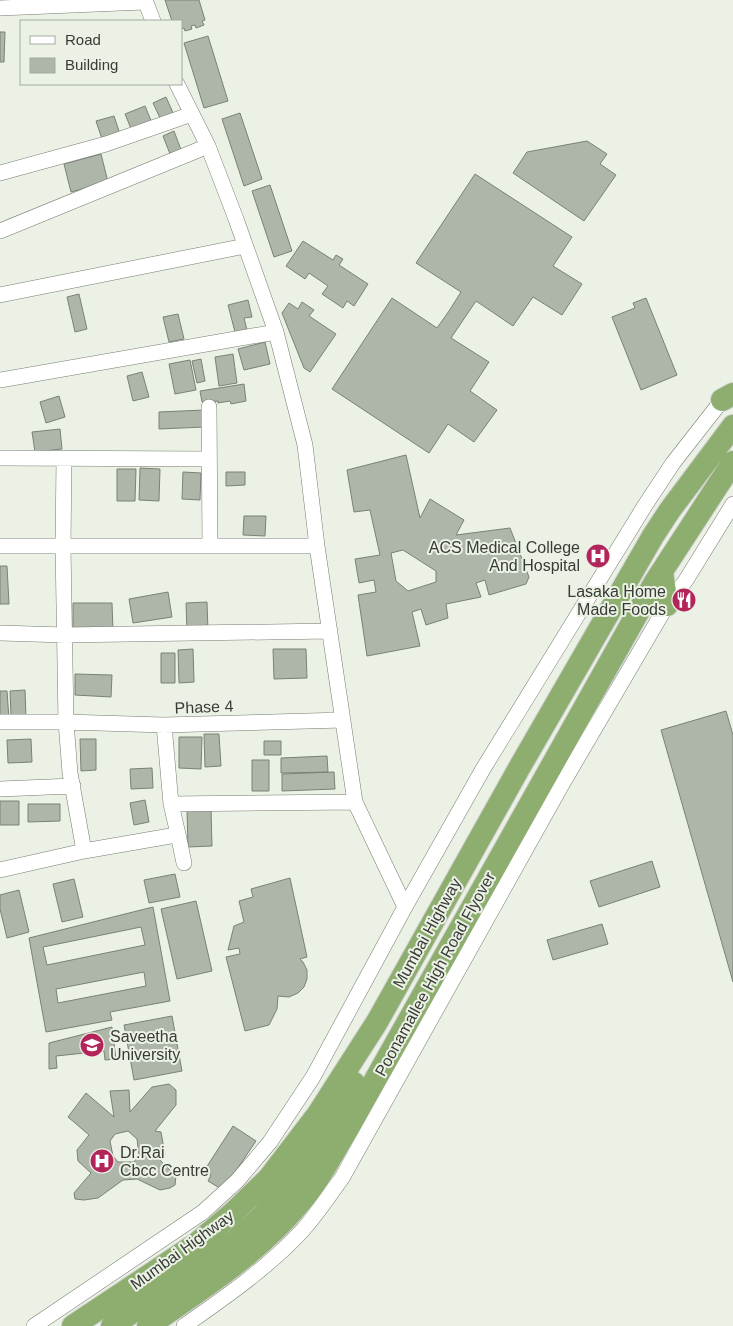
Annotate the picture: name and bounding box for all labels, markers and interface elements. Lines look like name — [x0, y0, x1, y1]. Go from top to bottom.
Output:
legend — [20, 20, 182, 85]
text: Road — [65, 31, 101, 48]
text: Building — [65, 56, 118, 73]
place label: ACS Medical College And Hospital — [429, 539, 580, 574]
hospital icon: ACS Medical College And Hospital — [585, 543, 611, 569]
place label: Lasaka Home Made Foods — [567, 583, 666, 618]
restaurant icon: Lasaka Home Made Foods — [671, 587, 697, 613]
street label: Phase 4 — [174, 697, 234, 717]
street label: Poonamallee High Road Flyover — [372, 869, 499, 1079]
street label: Mumbai Highway — [390, 875, 464, 991]
place label: Saveetha University — [110, 1028, 180, 1063]
school or university icon: Saveetha University — [79, 1032, 105, 1058]
place label: Dr.Rai Cbcc Centre — [120, 1144, 209, 1179]
hospital icon: Dr.Rai Cbcc Centre — [89, 1148, 115, 1174]
street label: Mumbai Highway — [127, 1207, 237, 1293]

